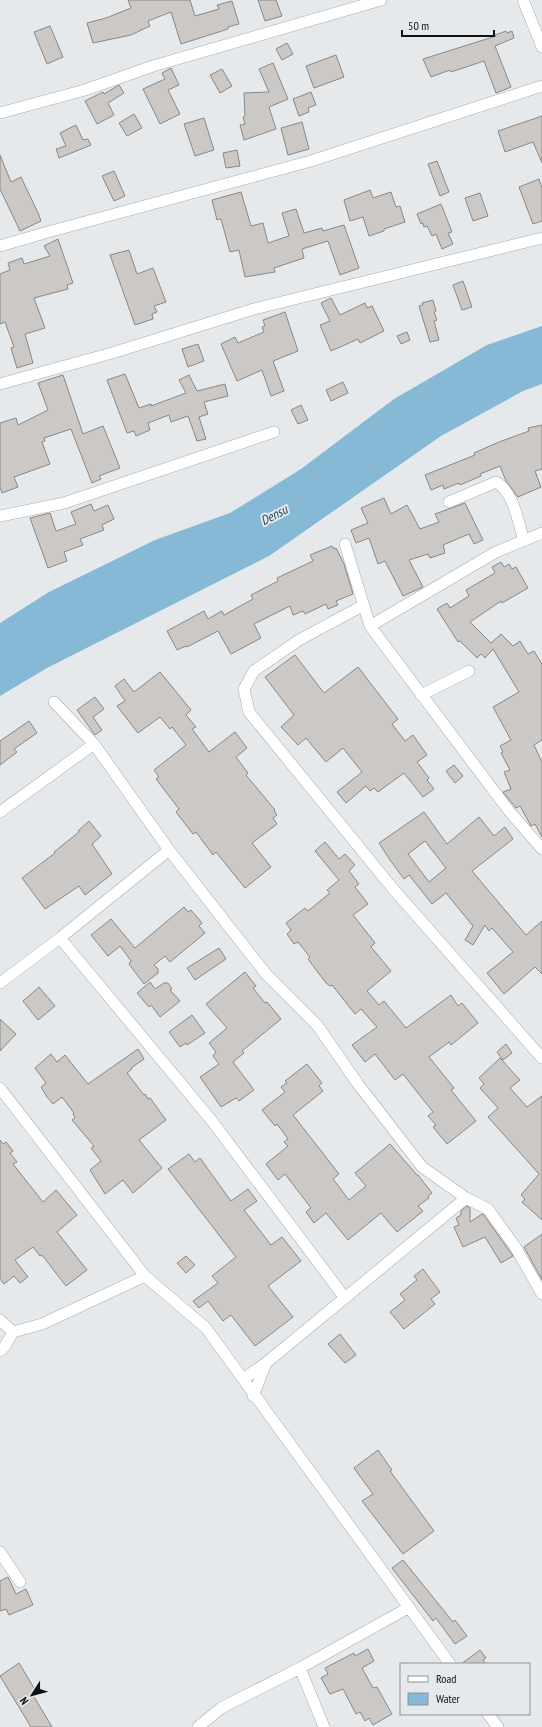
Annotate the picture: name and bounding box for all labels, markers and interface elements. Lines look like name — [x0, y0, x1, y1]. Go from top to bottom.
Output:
scale bar — [402, 12, 494, 38]
text: 50 m — [408, 18, 429, 33]
water label: Densu — [258, 500, 292, 529]
legend — [400, 1663, 530, 1715]
text: Road — [436, 1671, 456, 1686]
north arrow — [12, 1675, 52, 1715]
text: Water — [436, 1691, 461, 1706]
text: N — [16, 1694, 31, 1707]

